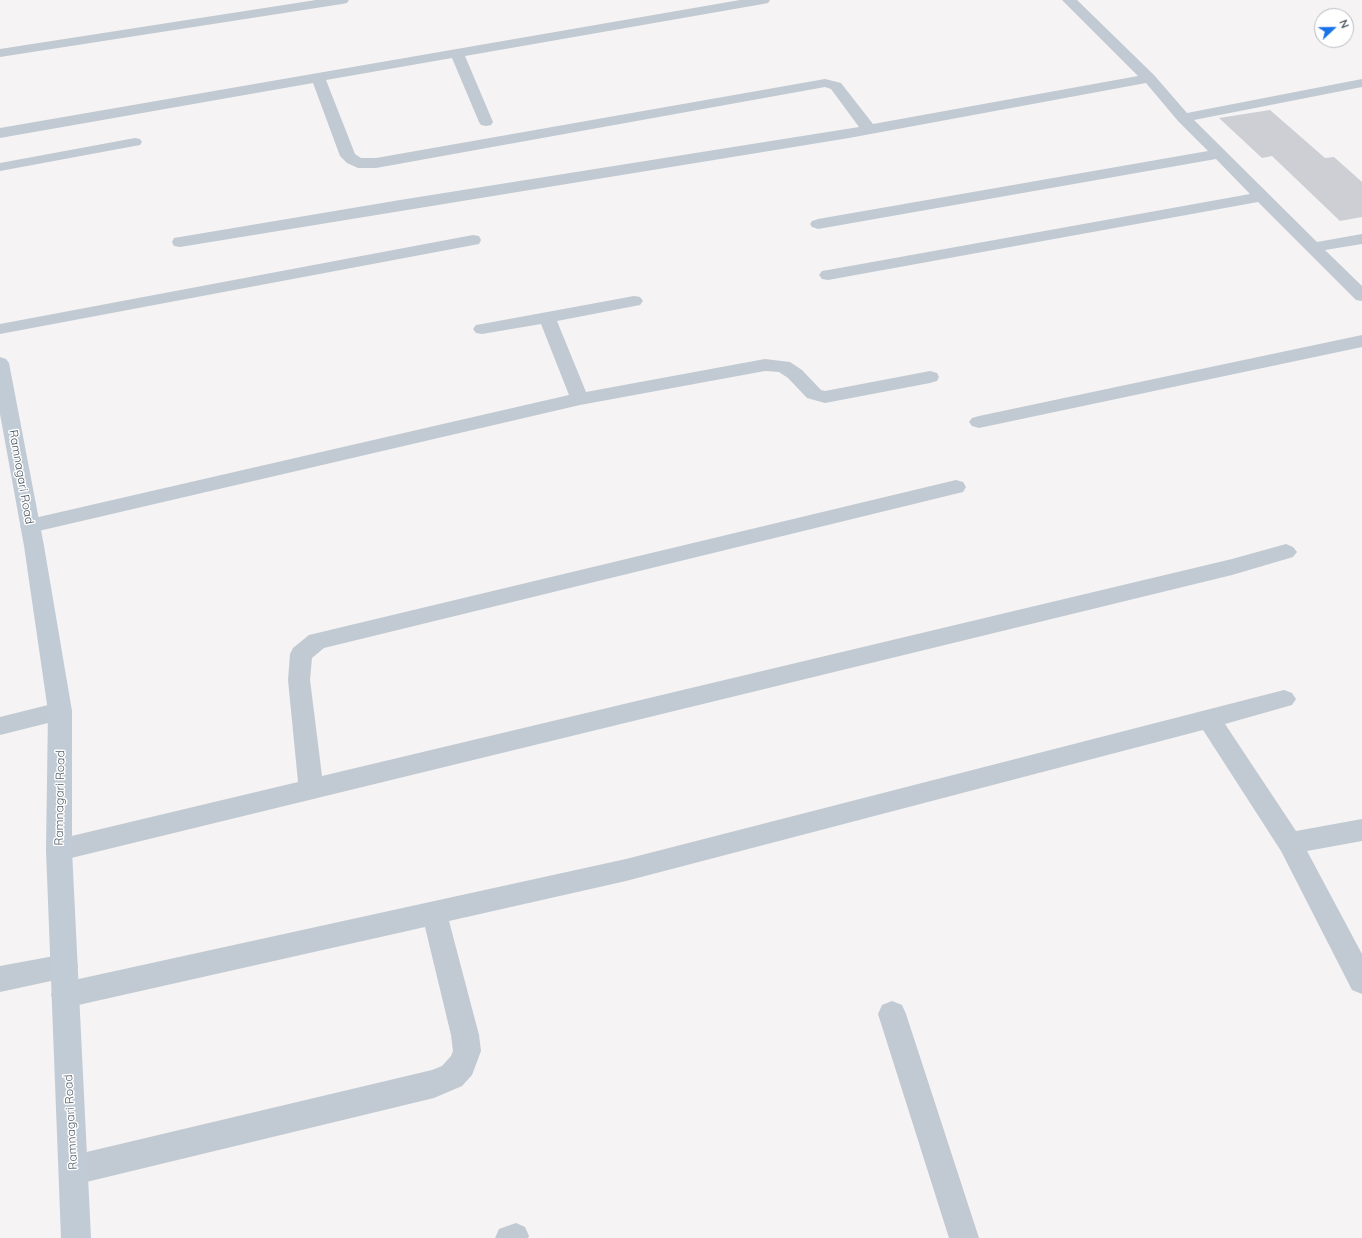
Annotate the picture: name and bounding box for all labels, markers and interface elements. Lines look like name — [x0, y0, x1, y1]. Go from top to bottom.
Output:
north arrow — [1314, 8, 1354, 48]
text: N — [1336, 18, 1352, 30]
street label: Ramnagari Road — [6, 429, 36, 525]
street label: Ramnagari Road — [52, 750, 68, 846]
street label: Ramnagari Road — [61, 1074, 81, 1170]

